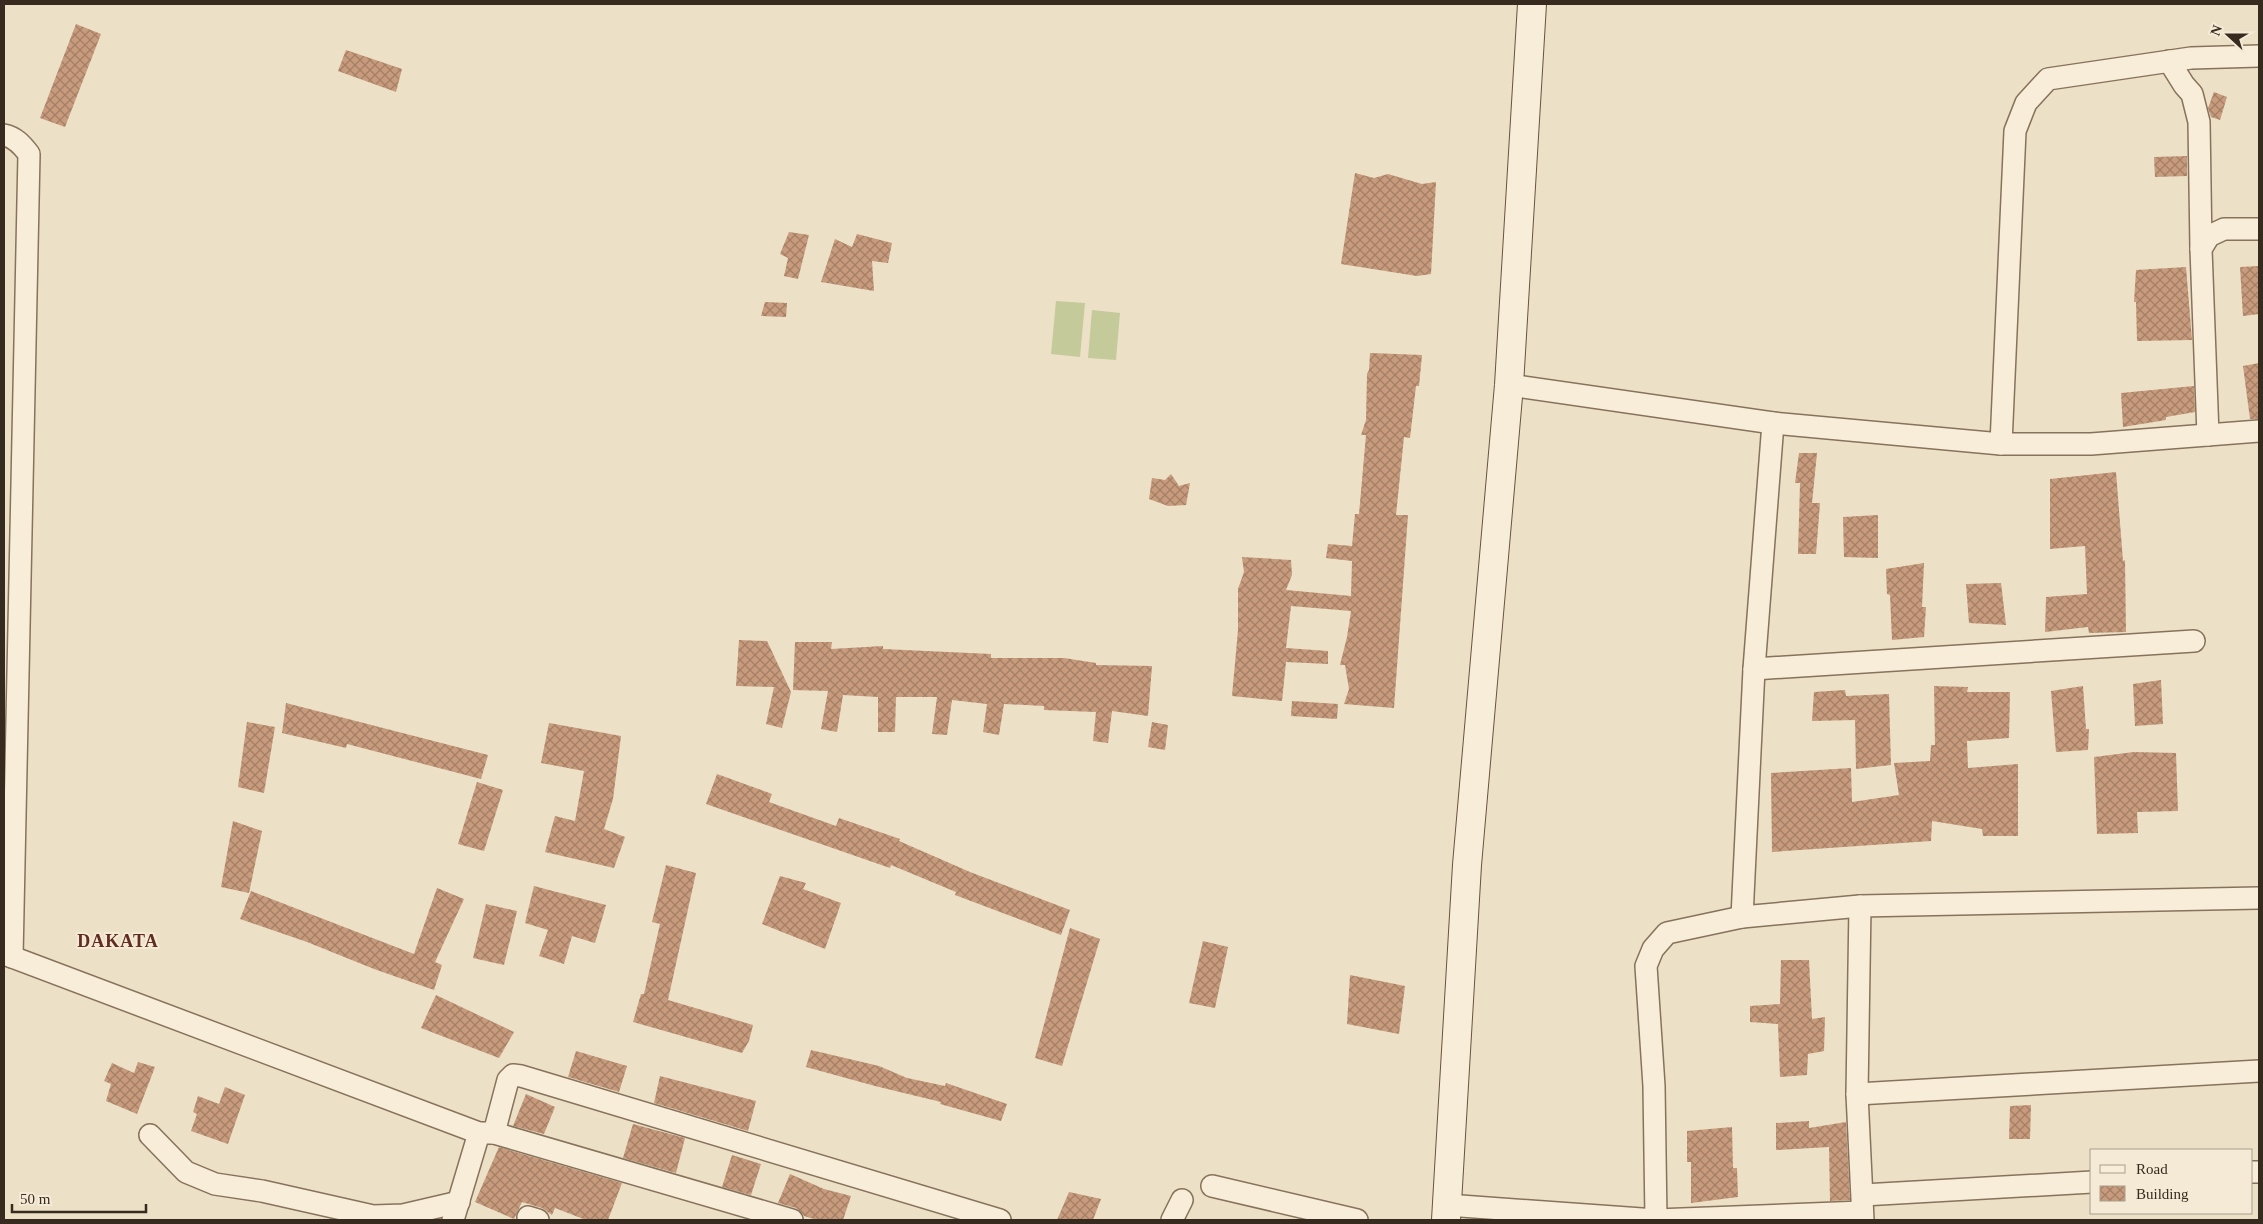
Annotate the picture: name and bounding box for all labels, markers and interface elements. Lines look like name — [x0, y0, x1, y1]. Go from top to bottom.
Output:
north arrow — [2203, 10, 2253, 60]
text: N — [2208, 23, 2225, 38]
district label: DAKATA — [77, 931, 159, 951]
legend — [2090, 1149, 2253, 1214]
text: Road — [2136, 1161, 2168, 1177]
scale bar — [12, 1182, 146, 1214]
text: Building — [2136, 1186, 2189, 1202]
text: 50 m — [20, 1191, 51, 1207]

